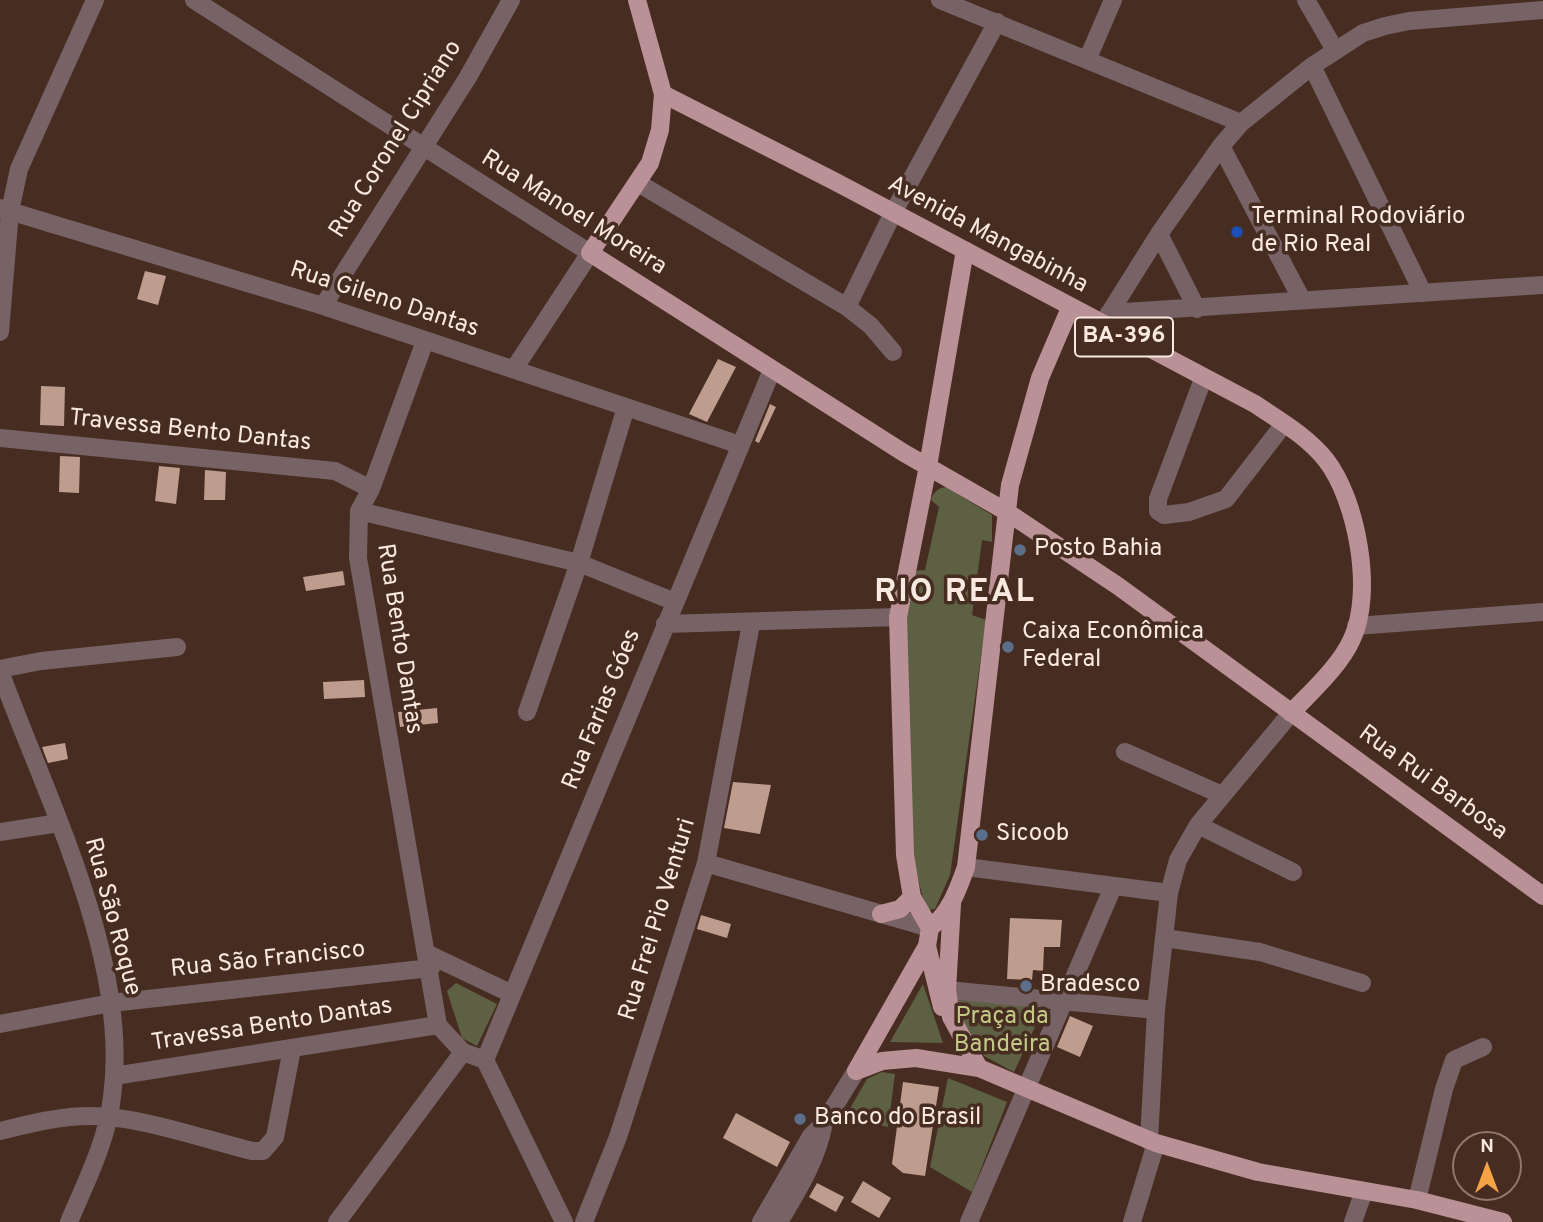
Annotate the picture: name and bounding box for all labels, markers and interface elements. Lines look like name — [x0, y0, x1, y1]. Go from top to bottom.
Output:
street label: Rua Coronel Cipriano — [324, 36, 470, 244]
street label: Rua Manoel Moreira — [475, 145, 671, 283]
street label: Avenida Mangabinha — [882, 171, 1092, 301]
place label: Terminal Rodoviário de Rio Real — [1251, 204, 1465, 260]
marker: Terminal Rodoviário de Rio Real — [1229, 224, 1245, 240]
street label: Rua Gileno Dantas — [286, 257, 482, 345]
road number: BA-396 — [1075, 318, 1173, 356]
street label: Travessa Bento Dantas — [67, 405, 313, 459]
place label: Posto Bahia — [1034, 536, 1162, 564]
street label: Rua Bento Dantas — [369, 542, 427, 736]
marker: Posto Bahia — [1012, 542, 1028, 558]
district label: RIO REAL — [875, 576, 1035, 614]
place label: Caixa Econômica Federal — [1022, 619, 1204, 675]
street label: Rua Farias Góes — [558, 625, 648, 795]
marker: Caixa Econômica Federal — [1000, 639, 1016, 655]
street label: Rua Rui Barbosa — [1352, 720, 1512, 848]
street label: Rua Frei Pio Venturi — [615, 815, 703, 1025]
place label: Sicoob — [996, 821, 1069, 849]
marker: Sicoob — [974, 827, 990, 843]
street label: Rua São Roque — [76, 835, 146, 999]
street label: Rua São Francisco — [169, 936, 367, 986]
place label: Bradesco — [1040, 972, 1140, 1000]
marker: Bradesco — [1018, 978, 1034, 994]
street label: Travessa Bento Dantas — [149, 993, 395, 1059]
park label: Praça da Bandeira — [954, 1004, 1050, 1060]
place label: Banco do Brasil — [814, 1105, 981, 1133]
marker: Banco do Brasil — [792, 1111, 808, 1127]
north arrow — [1452, 1131, 1522, 1201]
text: N — [1480, 1135, 1494, 1159]

